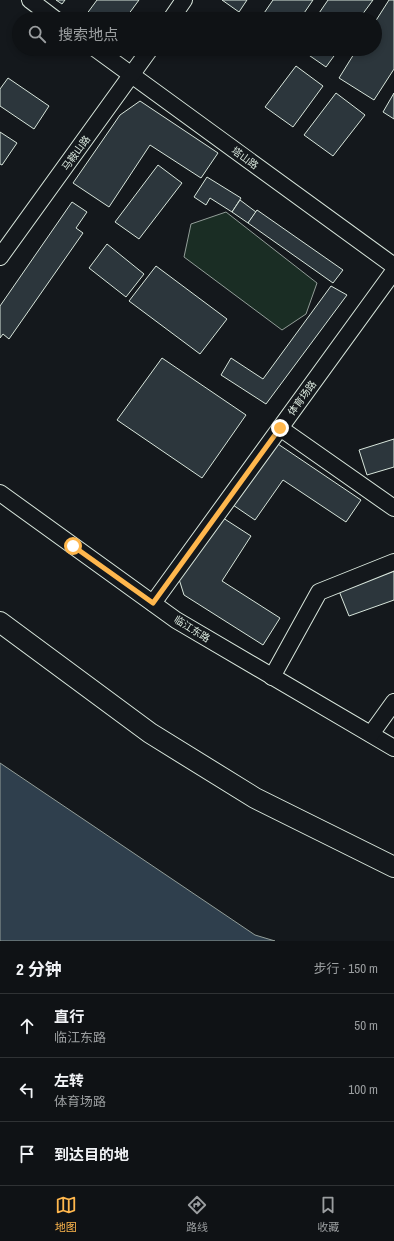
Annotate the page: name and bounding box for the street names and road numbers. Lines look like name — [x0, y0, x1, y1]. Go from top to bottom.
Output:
street label: 马鞍山路 — [59, 133, 93, 173]
street label: 塔山路 — [229, 144, 261, 172]
street label: 体育场路 — [285, 378, 319, 418]
street label: 临江东路 — [172, 613, 212, 645]

